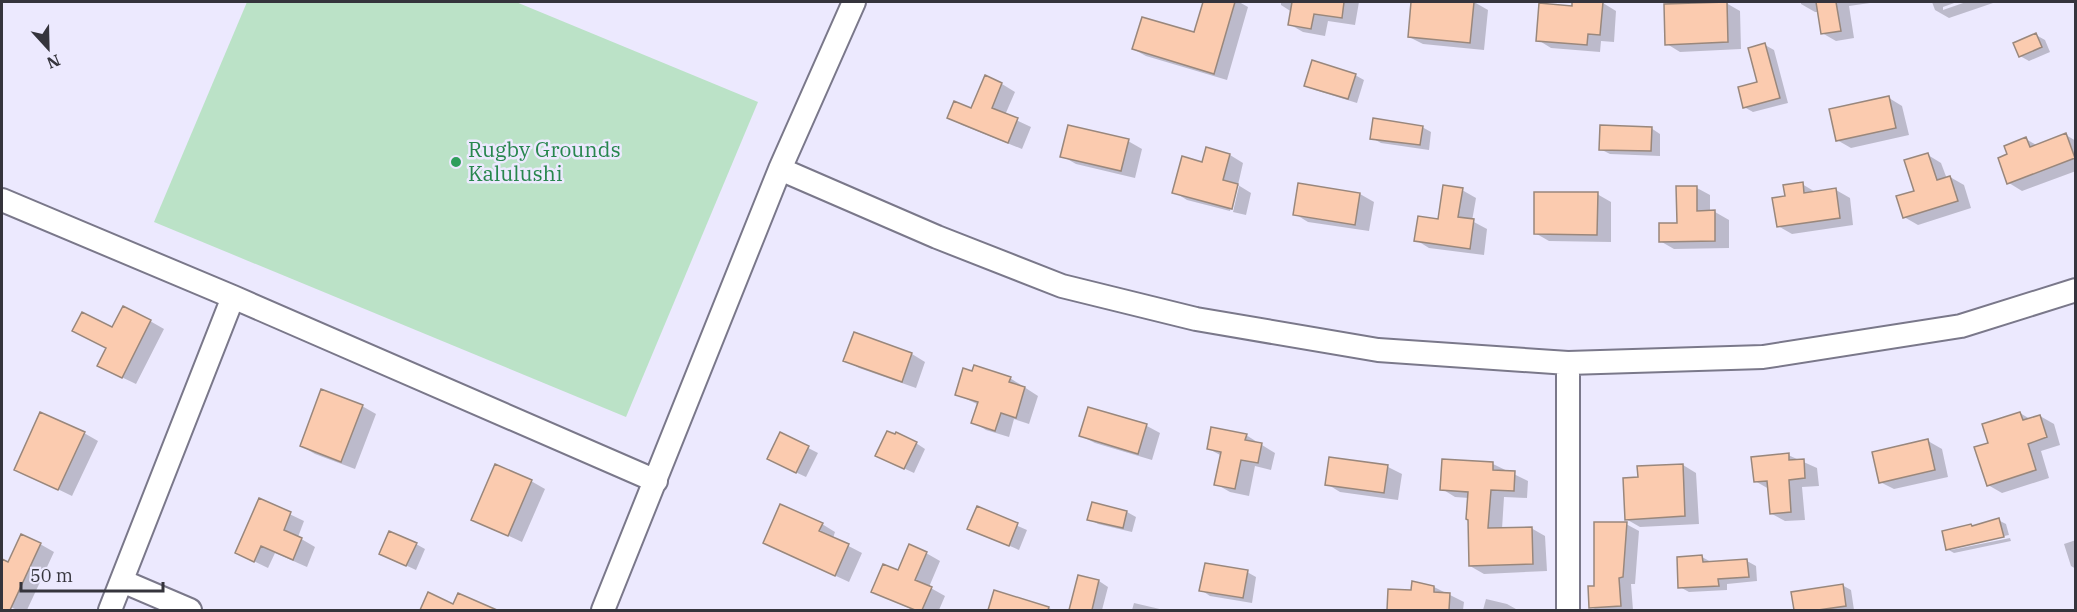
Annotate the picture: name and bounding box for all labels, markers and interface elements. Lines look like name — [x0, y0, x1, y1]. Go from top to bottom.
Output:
north arrow — [18, 18, 78, 78]
text: N — [44, 50, 63, 74]
place label: Rugby Grounds Kalulushi — [468, 135, 621, 187]
marker: Rugby Grounds Kalulushi — [449, 155, 463, 169]
scale bar — [21, 555, 164, 593]
text: 50 m — [30, 564, 73, 587]

